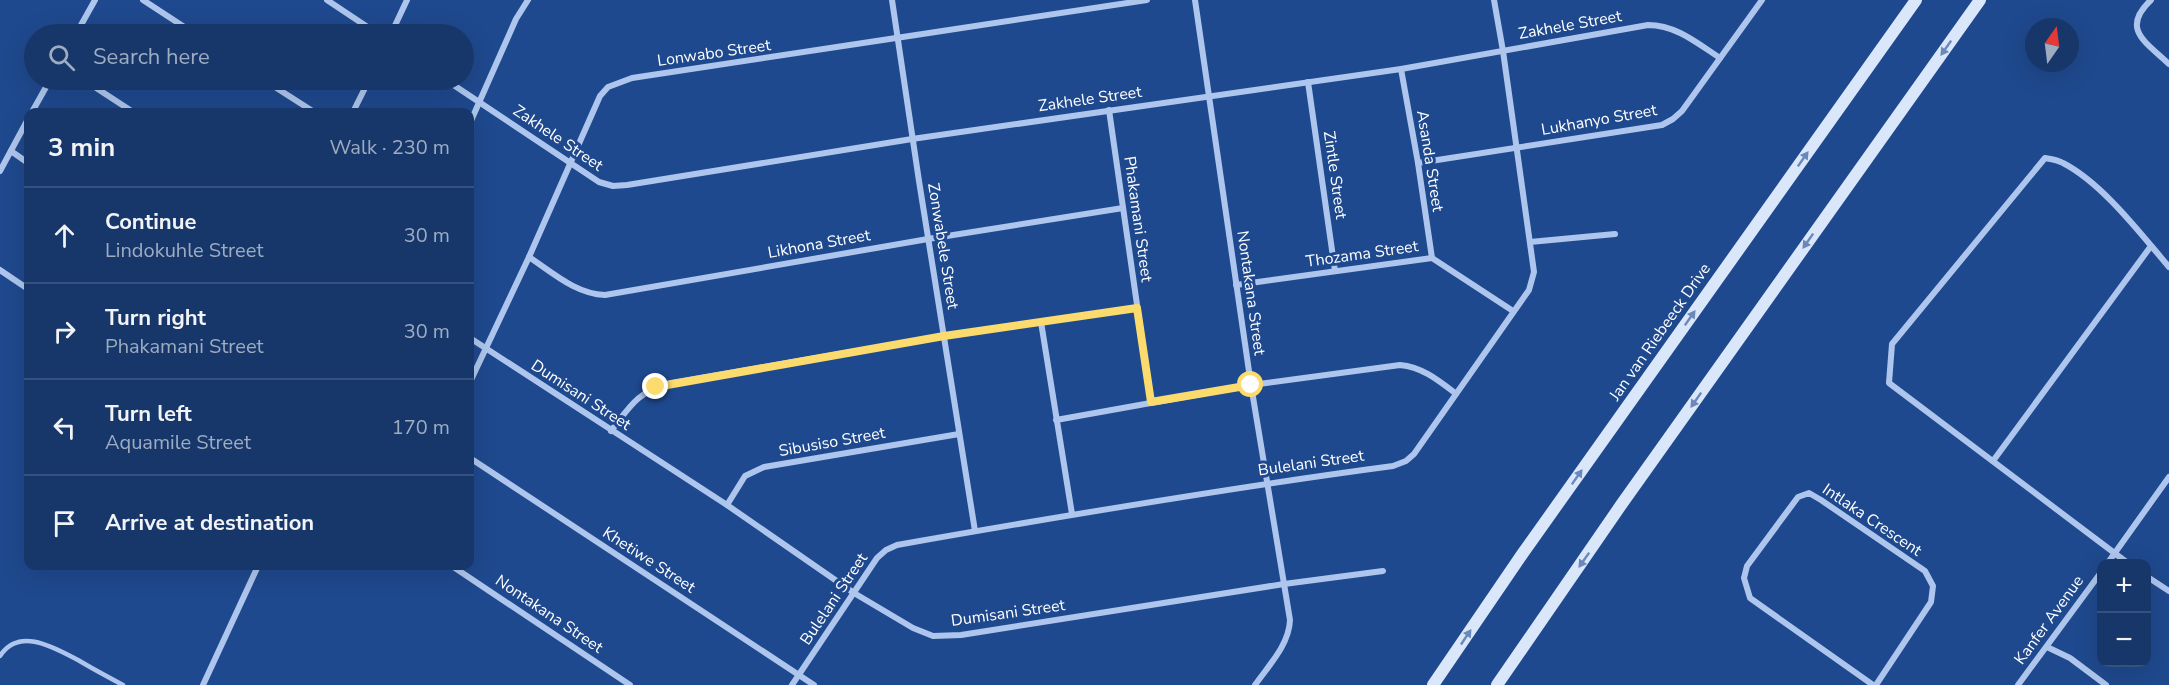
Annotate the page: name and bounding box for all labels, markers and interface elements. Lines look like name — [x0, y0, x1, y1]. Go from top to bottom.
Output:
street label: Zakhele Street — [1517, 5, 1624, 45]
north arrow — [2025, 18, 2079, 72]
search box — [24, 24, 474, 90]
street label: Lonwabo Street — [656, 34, 773, 72]
one-way arrow — [1940, 39, 1952, 55]
icon: search — [45, 41, 78, 74]
text: Search here — [93, 42, 210, 72]
street label: Zakhele Street — [1037, 81, 1144, 117]
street label: Lukhanyo Street — [1540, 99, 1659, 141]
street label: Zakhele Street — [509, 100, 608, 176]
street label: Asanda Street — [1411, 109, 1449, 214]
text: 3 min — [48, 130, 115, 165]
street label: Zintle Street — [1318, 130, 1352, 221]
text: Walk · 230 m — [330, 134, 450, 161]
one-way arrow — [1797, 151, 1809, 167]
street label: Phakamani Street — [1118, 155, 1158, 284]
street label: Zonwabele Street — [922, 181, 964, 311]
text: Continue — [105, 207, 196, 237]
icon: ahead — [48, 219, 81, 252]
text: 30 m — [404, 222, 450, 249]
street label: Likhona Street — [766, 224, 872, 264]
street label: Nontakana Street — [1231, 229, 1271, 357]
one-way arrow — [1802, 232, 1814, 248]
street label: Thozama Street — [1304, 235, 1420, 273]
text: Lindokuhle Street — [105, 237, 263, 264]
street label: Jan van Riebeeck Drive — [1604, 259, 1716, 406]
text: Turn right — [105, 303, 206, 333]
one-way arrow — [1684, 310, 1696, 326]
icon: right — [48, 315, 81, 348]
text: 30 m — [404, 318, 450, 345]
text: Phakamani Street — [105, 333, 264, 360]
street label: Dumisani Street — [527, 354, 636, 436]
route start — [1237, 371, 1263, 397]
route end — [642, 373, 668, 399]
one-way arrow — [1691, 392, 1702, 408]
text: Turn left — [105, 399, 192, 429]
icon: left — [48, 411, 81, 444]
text: 170 m — [392, 414, 450, 441]
street label: Sibusiso Street — [777, 422, 887, 462]
text: Aquamile Street — [105, 429, 251, 456]
street label: Bulelani Street — [1257, 445, 1366, 481]
one-way arrow — [1571, 469, 1583, 485]
street label: Intlaka Crescent — [1818, 479, 1926, 562]
icon: arrive — [48, 507, 81, 540]
text: Arrive at destination — [105, 508, 314, 538]
street label: Khetiwe Street — [598, 522, 700, 598]
street label: Bulelani Street — [795, 548, 873, 649]
one-way arrow — [1578, 551, 1590, 567]
map controls — [2097, 559, 2151, 667]
button: + — [2097, 559, 2151, 613]
street label: Nontakana Street — [491, 570, 608, 658]
street label: Kanfer Avenue — [2009, 571, 2089, 669]
street label: Dumisani Street — [950, 594, 1067, 632]
button: − — [2097, 613, 2151, 667]
one-way arrow — [1460, 629, 1472, 645]

